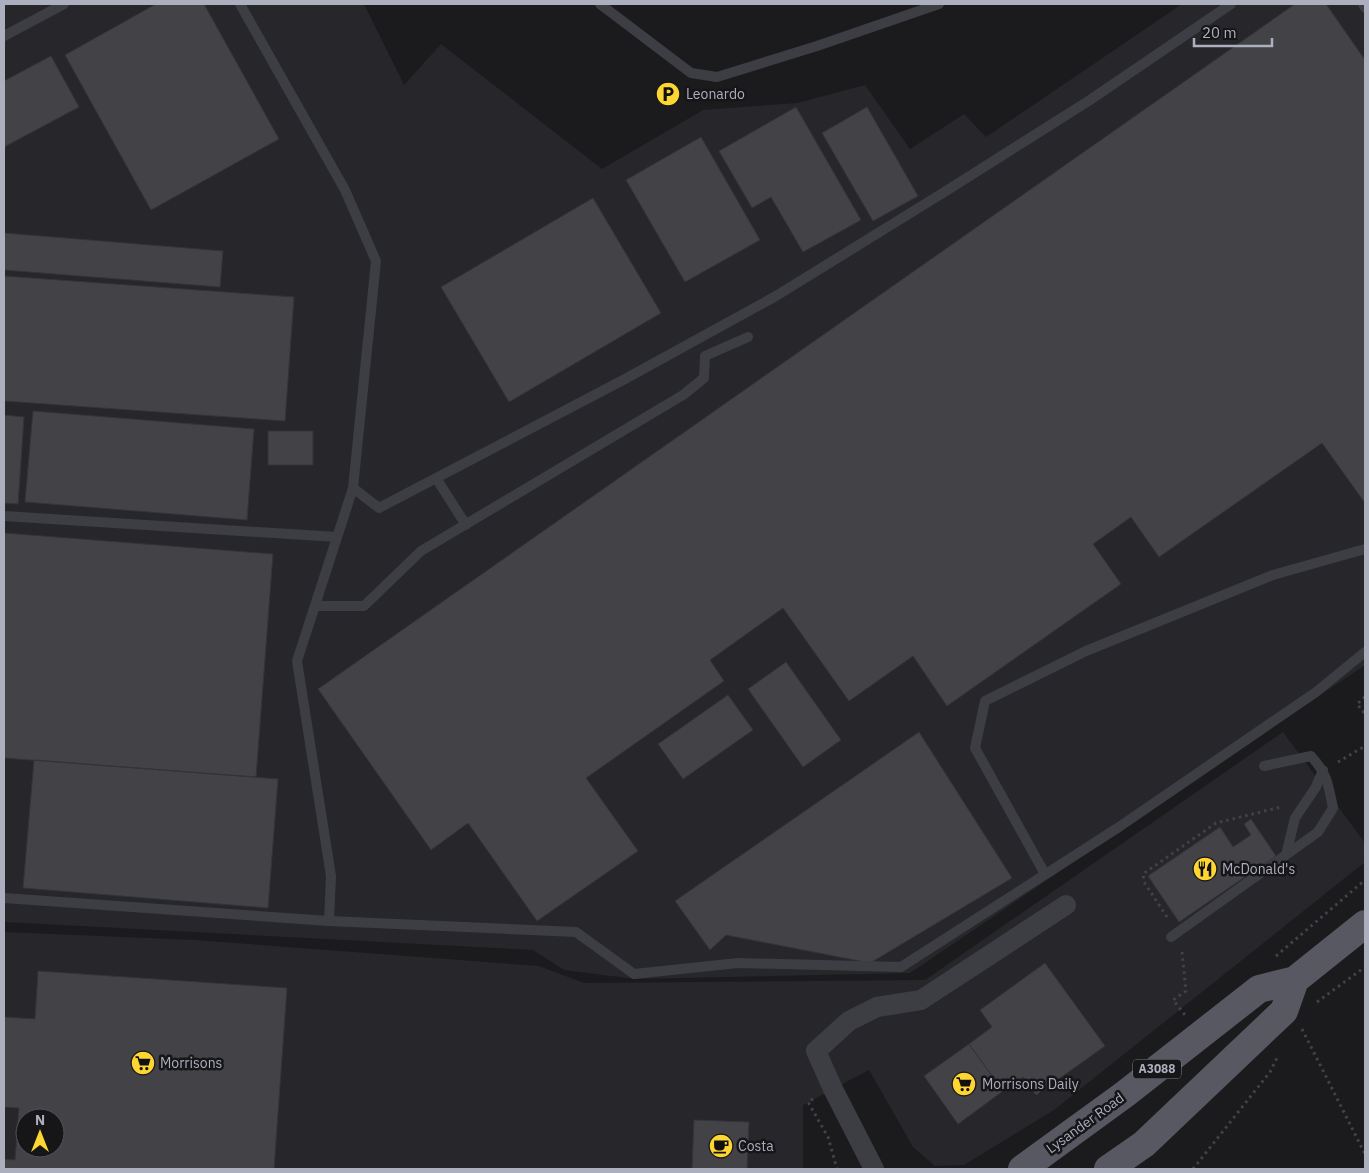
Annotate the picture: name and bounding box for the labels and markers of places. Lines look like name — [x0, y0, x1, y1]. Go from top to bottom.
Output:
parking icon: Leonardo — [655, 81, 681, 107]
place label: Leonardo — [686, 85, 745, 103]
restaurant icon: McDonald's — [1192, 856, 1218, 882]
place label: McDonald's — [1222, 860, 1295, 878]
supermarket icon: Morrisons — [130, 1050, 156, 1076]
place label: Morrisons — [160, 1054, 223, 1072]
supermarket icon: Morrisons Daily — [951, 1071, 977, 1097]
place label: Morrisons Daily — [982, 1075, 1079, 1093]
cafe icon: Costa — [708, 1133, 734, 1159]
place label: Costa — [738, 1137, 774, 1155]

